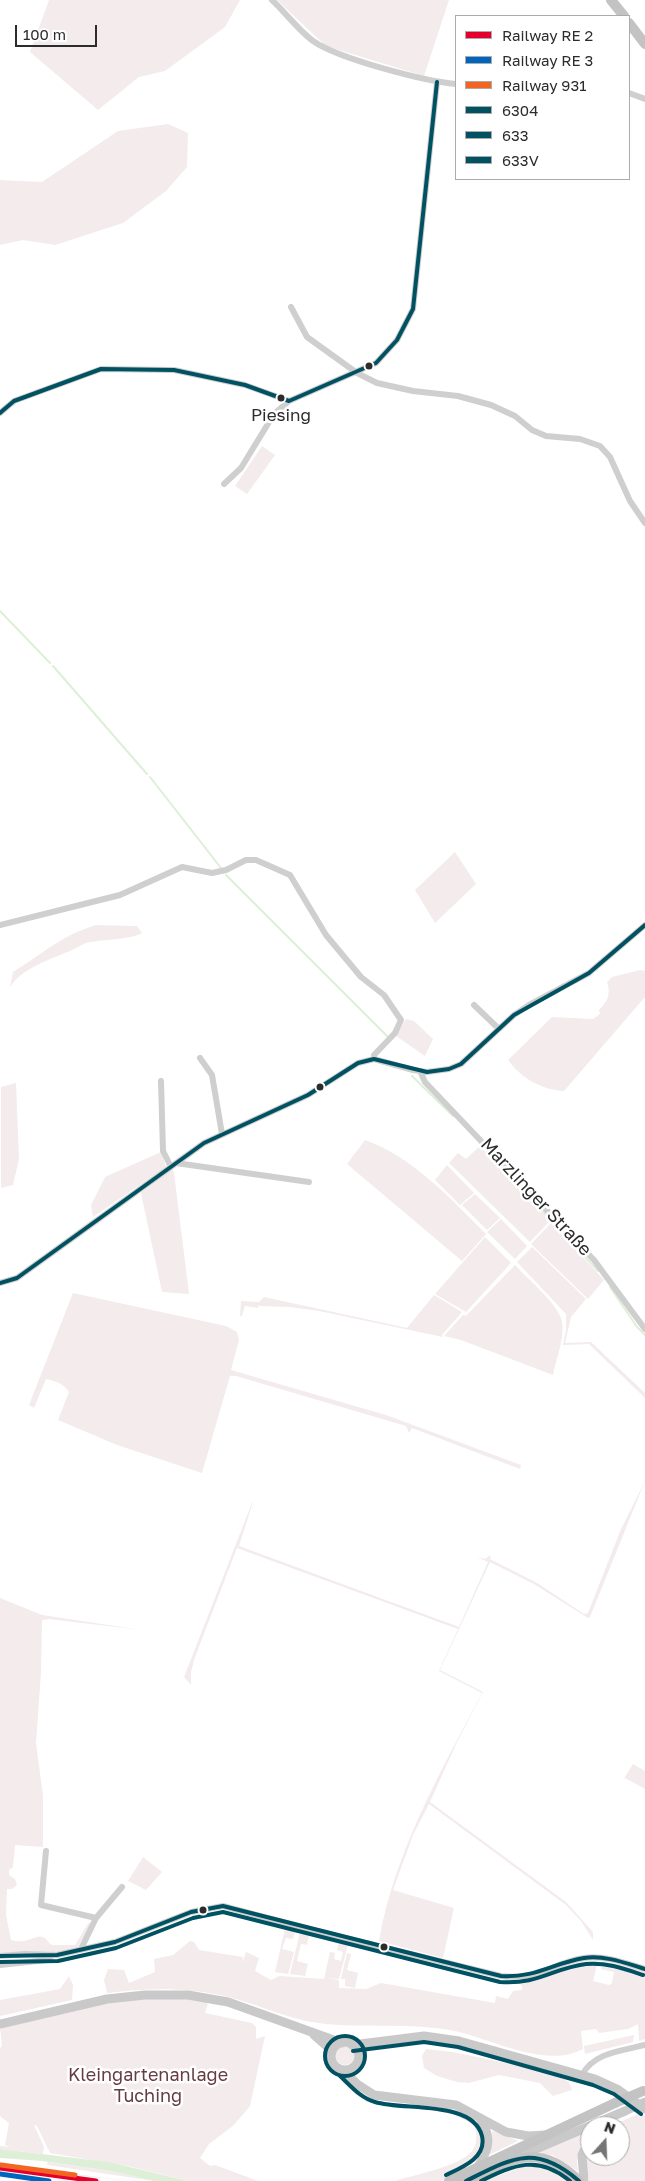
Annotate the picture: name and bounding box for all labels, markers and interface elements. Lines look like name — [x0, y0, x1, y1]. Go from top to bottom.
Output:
scale bar — [18, 15, 100, 47]
legend — [455, 15, 630, 180]
text: 100 m — [23, 25, 66, 43]
text: Railway RE 2 — [502, 26, 593, 44]
text: Railway RE 3 — [502, 51, 593, 69]
text: Railway 931 — [502, 76, 587, 94]
text: 6304 — [502, 101, 538, 119]
text: 633 — [502, 126, 529, 144]
text: 633V — [502, 151, 539, 169]
unlabelled marker — [364, 361, 374, 371]
marker: Piesing — [276, 393, 286, 403]
place label: Piesing — [251, 406, 311, 426]
unlabelled marker — [315, 1082, 325, 1092]
street label: Marzlinger Straße — [476, 1134, 596, 1260]
unlabelled marker — [198, 1905, 208, 1915]
unlabelled marker — [379, 1942, 389, 1952]
park label: Kleingartenanlage Tuching — [68, 2064, 228, 2106]
north arrow — [580, 2116, 630, 2166]
text: N — [602, 2118, 618, 2137]

